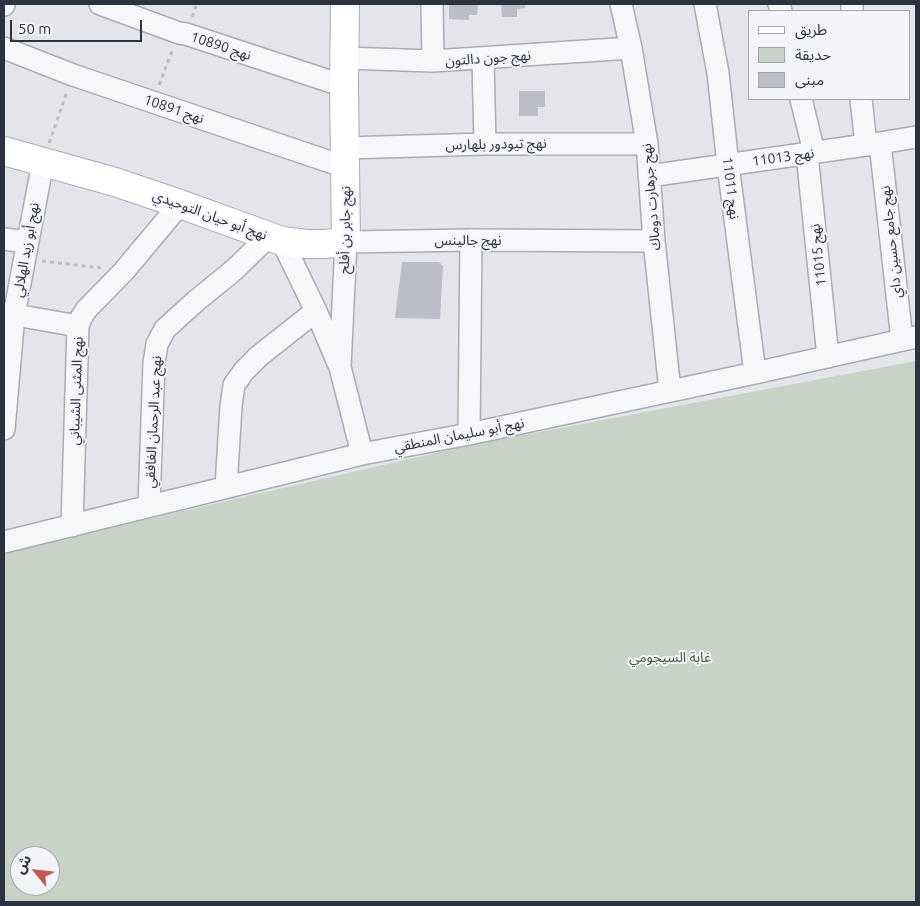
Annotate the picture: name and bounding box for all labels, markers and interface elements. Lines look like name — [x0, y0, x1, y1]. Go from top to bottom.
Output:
scale bar — [12, 10, 145, 42]
legend — [748, 10, 910, 100]
text: 50 m — [18, 20, 51, 37]
text: طريق — [795, 21, 827, 38]
street label: نهج 10890 — [189, 28, 253, 64]
text: حديقة — [795, 46, 831, 63]
street label: نهج جون دالتون — [445, 47, 531, 69]
text: مبنى — [795, 71, 824, 88]
street label: نهج 10891 — [142, 91, 206, 127]
street label: نهج تيودور بلهارس — [445, 135, 547, 153]
street label: نهج جرهارت دوماك — [638, 143, 664, 251]
street label: نهج 11013 — [751, 144, 815, 170]
street label: نهج 11011 — [719, 156, 743, 220]
street label: نهج جامع حسين داي — [877, 185, 905, 299]
street label: نهج أبو حيان التوحيدي — [150, 186, 270, 244]
street label: نهج جابر بن أفلح — [336, 186, 354, 274]
street label: نهج أبو زيد الهلالي — [9, 201, 43, 299]
street label: نهج 11015 — [806, 223, 830, 287]
street label: نهج جالينس — [435, 232, 501, 248]
street label: نهج المثنى الشيباني — [66, 336, 86, 446]
street label: نهج عبد الرحمان الغافقي — [141, 355, 165, 489]
street label: نهج أبو سليمان المنطقي — [392, 414, 526, 456]
park label: غابة السيجومي — [629, 649, 711, 665]
north arrow — [10, 846, 60, 896]
text: ش — [11, 852, 34, 876]

